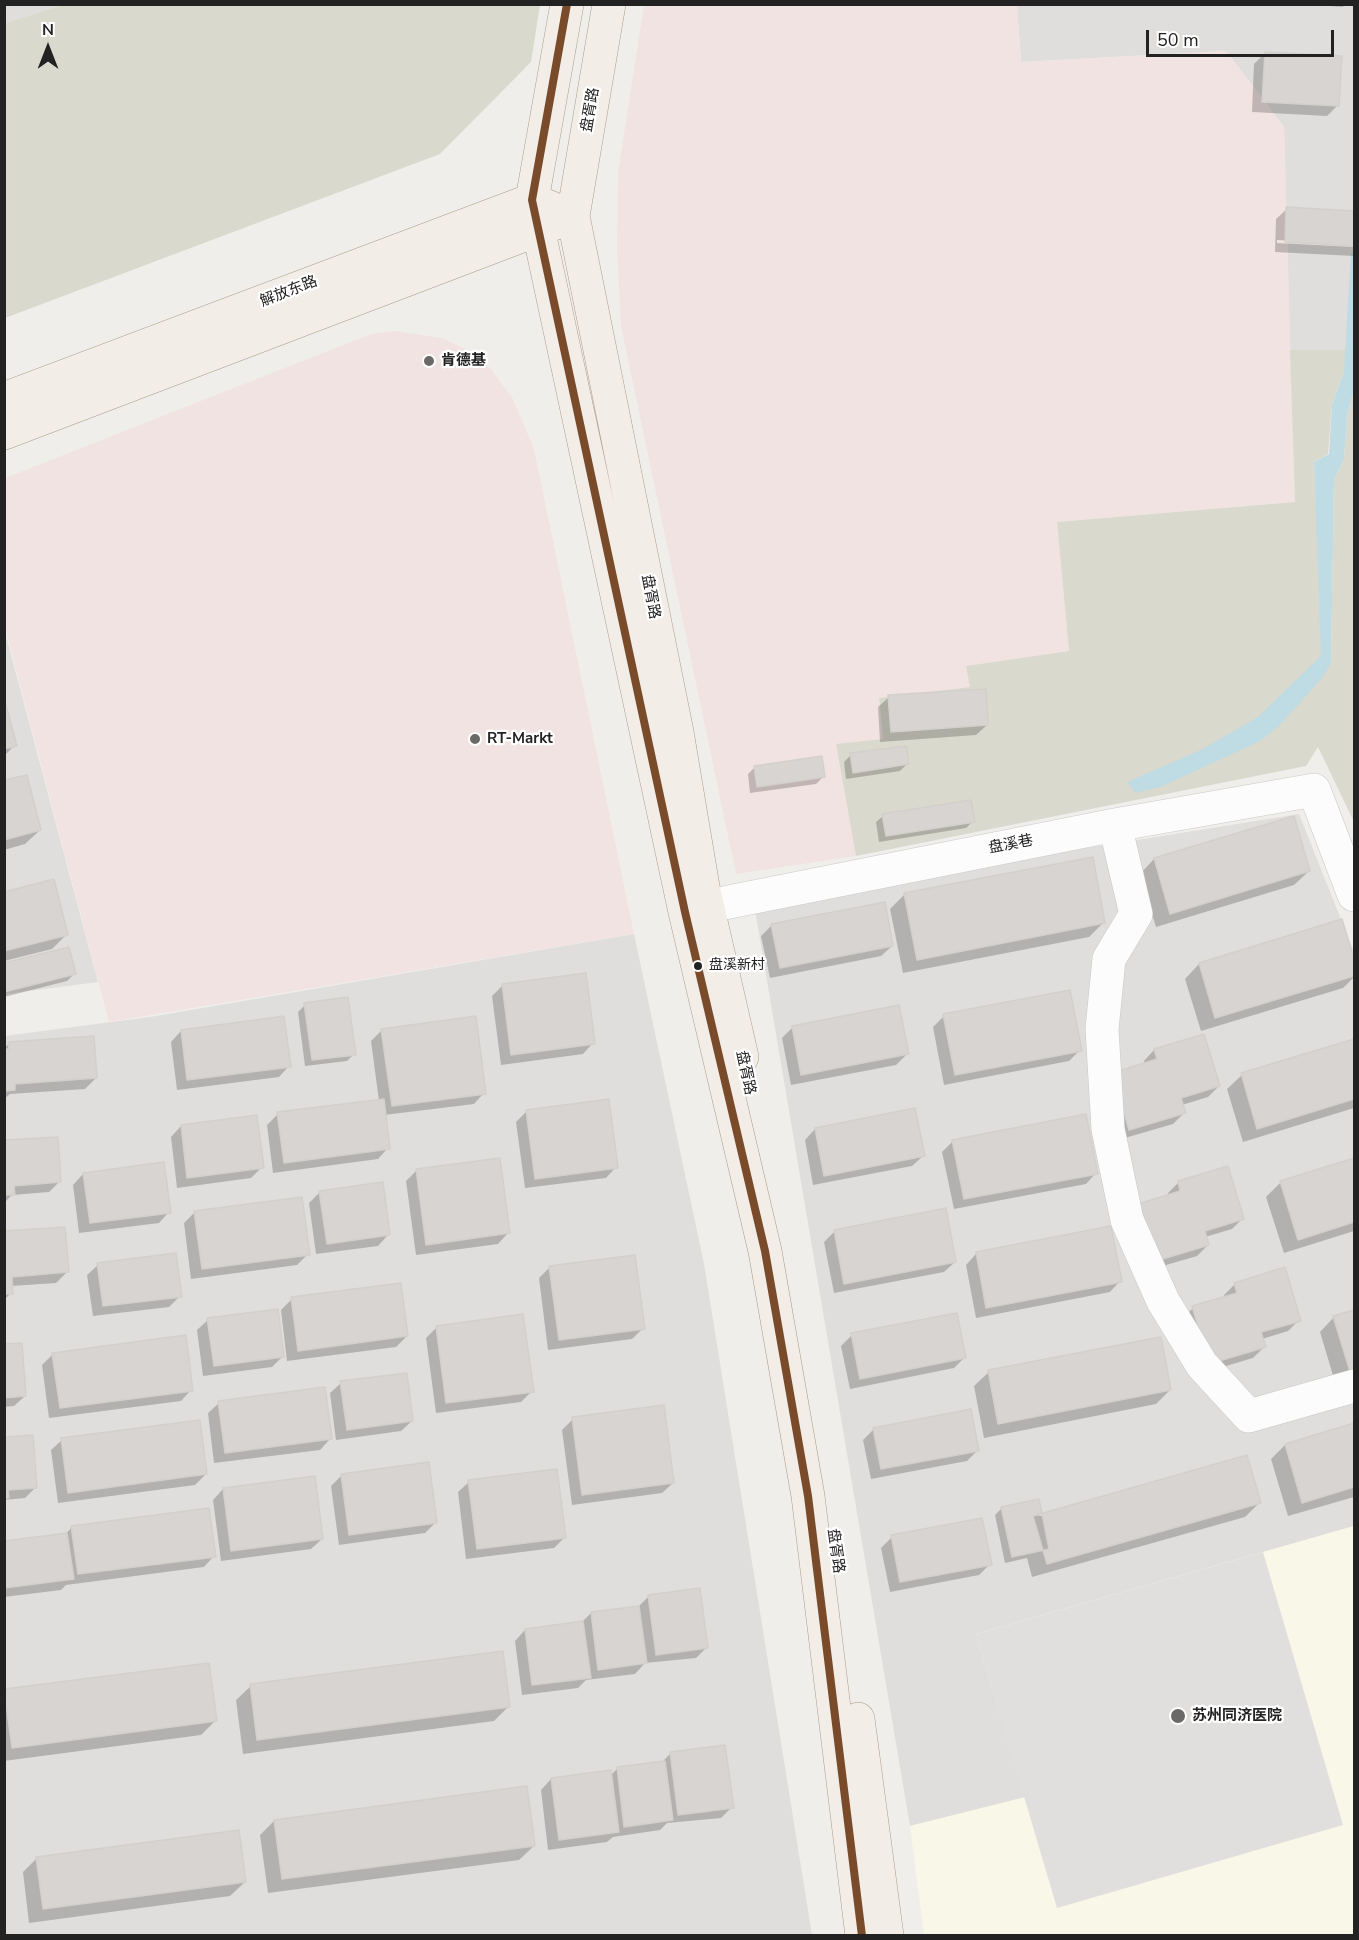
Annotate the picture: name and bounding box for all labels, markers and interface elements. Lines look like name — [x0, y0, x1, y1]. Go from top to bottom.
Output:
north arrow — [18, 18, 78, 78]
scale bar — [1149, 18, 1336, 56]
text: N — [42, 19, 54, 41]
text: 50 m — [1157, 28, 1199, 52]
street label: 盘胥路 — [578, 86, 604, 134]
street label: 解放东路 — [258, 273, 320, 311]
place label: 肯德基 — [441, 352, 486, 370]
marker: 肯德基 — [422, 354, 436, 368]
street label: 盘胥路 — [637, 573, 663, 621]
place label: RT-Markt — [487, 730, 553, 748]
marker: RT-Markt — [468, 732, 482, 746]
street label: 盘溪巷 — [987, 832, 1035, 858]
place label: 盘溪新村 — [709, 958, 765, 974]
marker: 盘溪新村 — [692, 960, 704, 972]
street label: 盘胥路 — [732, 1049, 758, 1097]
street label: 盘胥路 — [823, 1527, 847, 1575]
marker: 苏州同济医院 — [1169, 1707, 1187, 1725]
place label: 苏州同济医院 — [1192, 1707, 1282, 1725]

